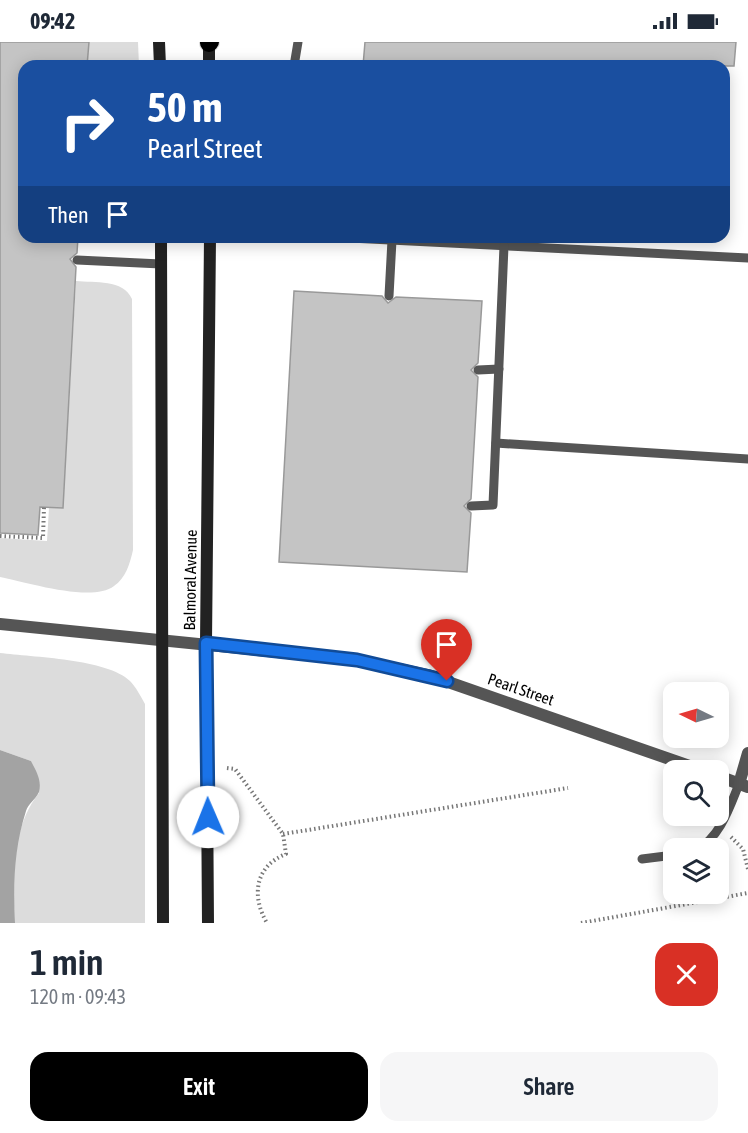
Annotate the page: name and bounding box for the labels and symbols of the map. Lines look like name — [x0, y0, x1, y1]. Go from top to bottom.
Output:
street label: Balmoral Avenue — [180, 529, 200, 631]
pin — [421, 619, 472, 681]
street label: Pearl Street — [486, 669, 557, 709]
north arrow — [663, 682, 729, 748]
position arrow — [176, 785, 240, 849]

